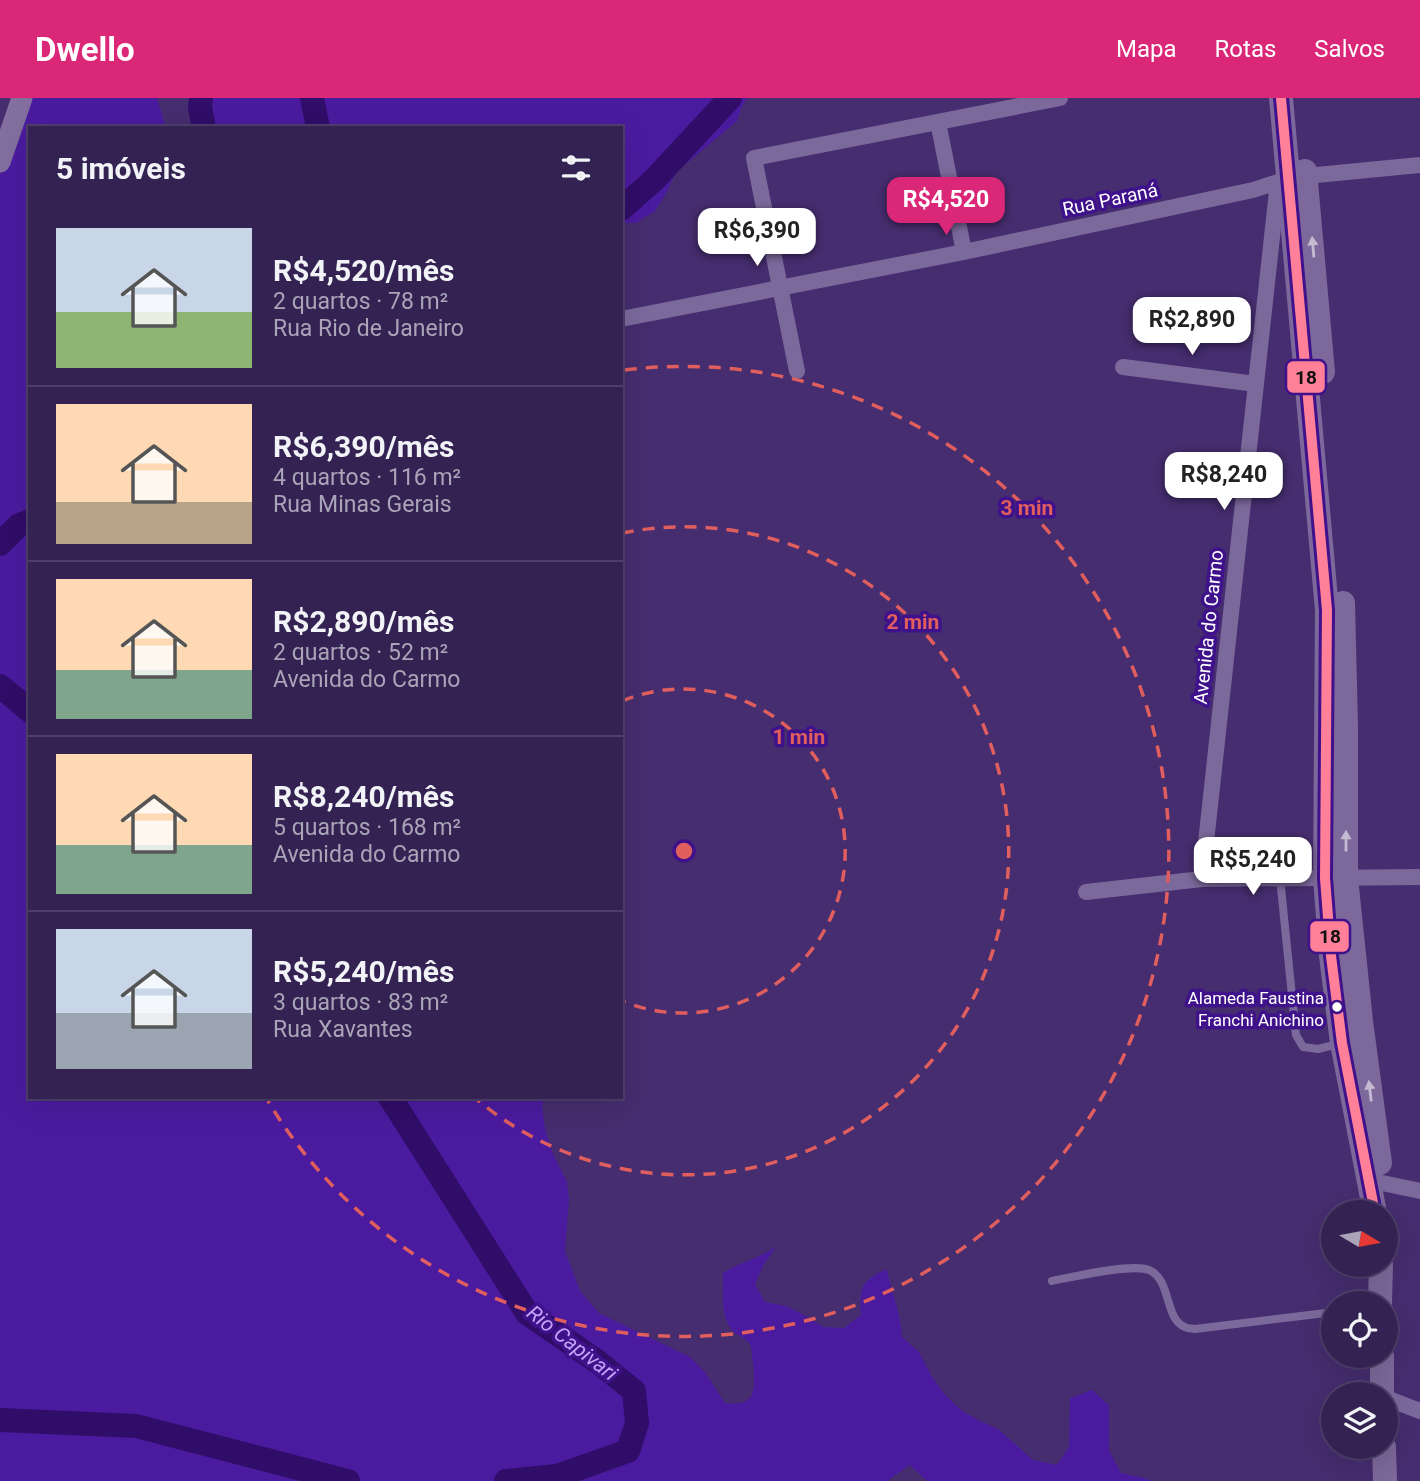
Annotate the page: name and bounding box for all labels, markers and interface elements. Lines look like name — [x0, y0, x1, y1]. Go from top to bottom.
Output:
text: Dwello — [35, 30, 135, 69]
text: Mapa — [1116, 35, 1177, 63]
text: Rotas — [1215, 35, 1276, 63]
text: Salvos — [1314, 35, 1385, 63]
icon: filters — [557, 149, 595, 187]
text: 5 imóveis — [56, 151, 186, 186]
pin: R$4,520 — [881, 178, 1011, 237]
street label: Rua Paraná — [1060, 178, 1160, 221]
text: R$4,520 — [903, 186, 989, 213]
pin: R$6,390 — [692, 208, 822, 268]
text: R$6,390 — [714, 217, 800, 244]
one-way arrow — [1307, 236, 1318, 258]
text: R$4,520/mês — [273, 253, 454, 288]
icon: home — [112, 256, 196, 340]
text: 2 quartos · 78 m² — [273, 288, 448, 315]
pin: R$2,890 — [1127, 298, 1257, 357]
text: R$2,890 — [1149, 306, 1235, 333]
text: Rua Rio de Janeiro — [273, 315, 464, 342]
line badge: 18 — [1286, 360, 1326, 394]
text: 18 — [1295, 366, 1317, 389]
text: R$6,390/mês — [273, 429, 454, 464]
icon: home — [112, 432, 196, 516]
pin: R$8,240 — [1159, 452, 1289, 512]
text: R$8,240 — [1181, 461, 1267, 488]
text: 4 quartos · 116 m² — [273, 464, 461, 491]
text: Rua Minas Gerais — [273, 491, 452, 518]
text: 3 min — [1001, 496, 1053, 520]
street label: Avenida do Carmo — [1189, 549, 1228, 705]
text: R$2,890/mês — [273, 604, 454, 639]
icon: home — [112, 607, 196, 691]
text: 2 min — [887, 610, 939, 634]
text: 2 quartos · 52 m² — [273, 639, 448, 666]
text: Avenida do Carmo — [273, 666, 460, 693]
text: 1 min — [773, 725, 825, 749]
text: R$8,240/mês — [273, 779, 454, 814]
icon: home — [112, 782, 196, 866]
text: 5 quartos · 168 m² — [273, 814, 461, 841]
one-way arrow — [1340, 829, 1352, 851]
pin: R$5,240 — [1188, 838, 1318, 897]
centre of rings — [672, 839, 696, 863]
text: Avenida do Carmo — [273, 841, 460, 868]
text: R$5,240 — [1210, 846, 1296, 873]
line badge: 18 — [1309, 920, 1350, 953]
text: 18 — [1319, 925, 1341, 948]
text: R$5,240/mês — [273, 954, 454, 989]
icon: home — [112, 957, 196, 1041]
place label: Alameda Faustina Franchi Anichino — [1188, 988, 1324, 1030]
text: 3 quartos · 83 m² — [273, 989, 448, 1016]
marker: Alameda Faustina Franchi Anichino — [1330, 1000, 1344, 1014]
text: Rua Xavantes — [273, 1016, 413, 1043]
one-way arrow — [1365, 1080, 1376, 1102]
north arrow — [1321, 1200, 1398, 1278]
map controls — [1321, 1200, 1398, 1459]
button: locate — [1321, 1291, 1398, 1368]
water label: Rio Capivari — [522, 1300, 622, 1386]
button: layers — [1321, 1382, 1398, 1459]

